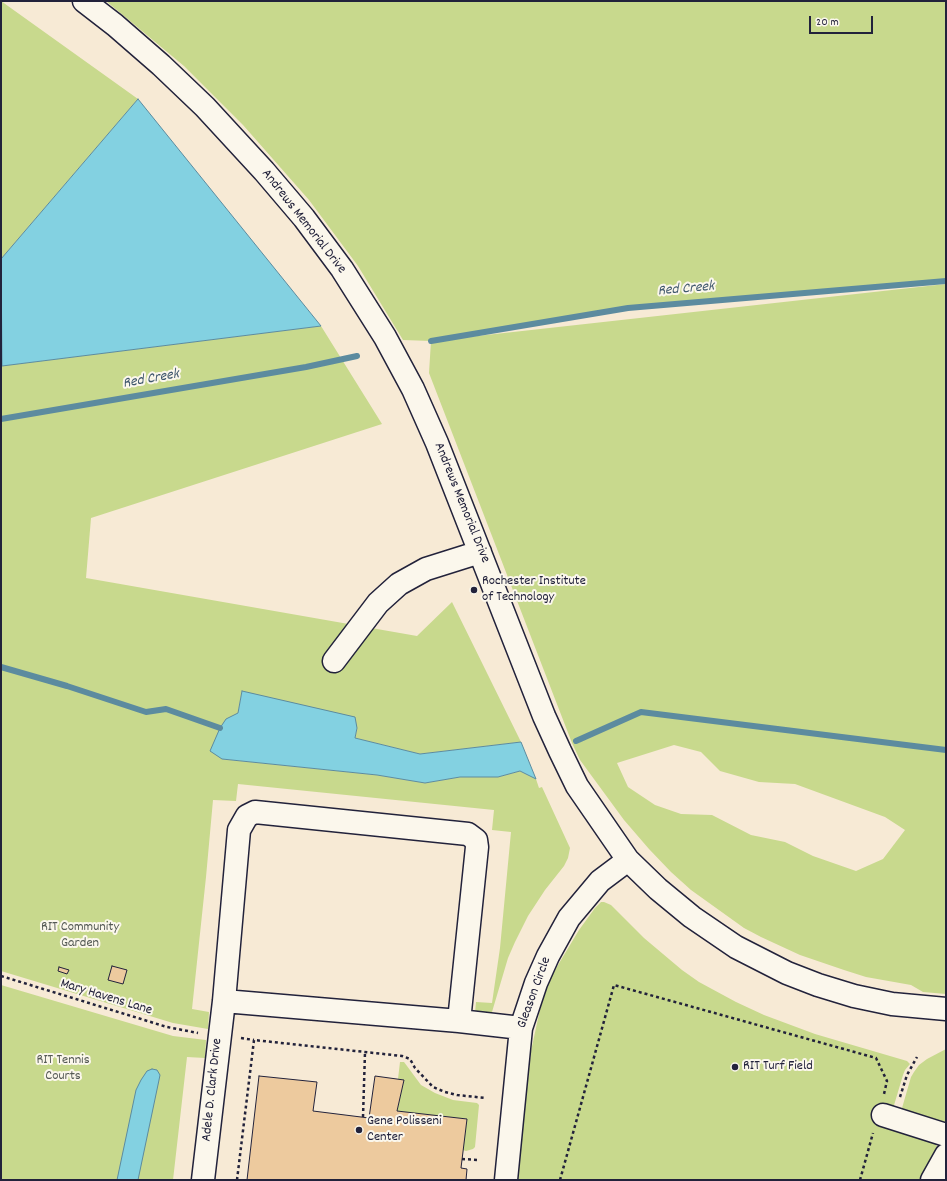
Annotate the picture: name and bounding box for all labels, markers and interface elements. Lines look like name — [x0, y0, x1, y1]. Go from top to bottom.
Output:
scale bar — [811, 8, 875, 34]
text: 20 m — [816, 14, 839, 31]
street label: Andrews Memorial Drive — [257, 166, 349, 278]
water label: Red Creek — [657, 279, 715, 301]
water label: Red Creek — [122, 366, 180, 394]
street label: Andrews Memorial Drive — [429, 440, 493, 566]
place label: Rochester Institute of Technology — [482, 574, 586, 606]
marker: Rochester Institute of Technology — [469, 585, 479, 595]
park label: RIT Community Garden — [41, 920, 119, 952]
street label: Gleason Circle — [514, 955, 556, 1031]
street label: Mary Havens Lane — [58, 976, 154, 1020]
street label: Adele D. Clark Drive — [199, 1038, 227, 1142]
park label: RIT Tennis Courts — [36, 1053, 90, 1086]
place label: RIT Turf Field — [743, 1059, 813, 1075]
marker: RIT Turf Field — [730, 1062, 740, 1072]
place label: Gene Polisseni Center — [367, 1114, 442, 1146]
marker: Gene Polisseni Center — [354, 1125, 364, 1135]

